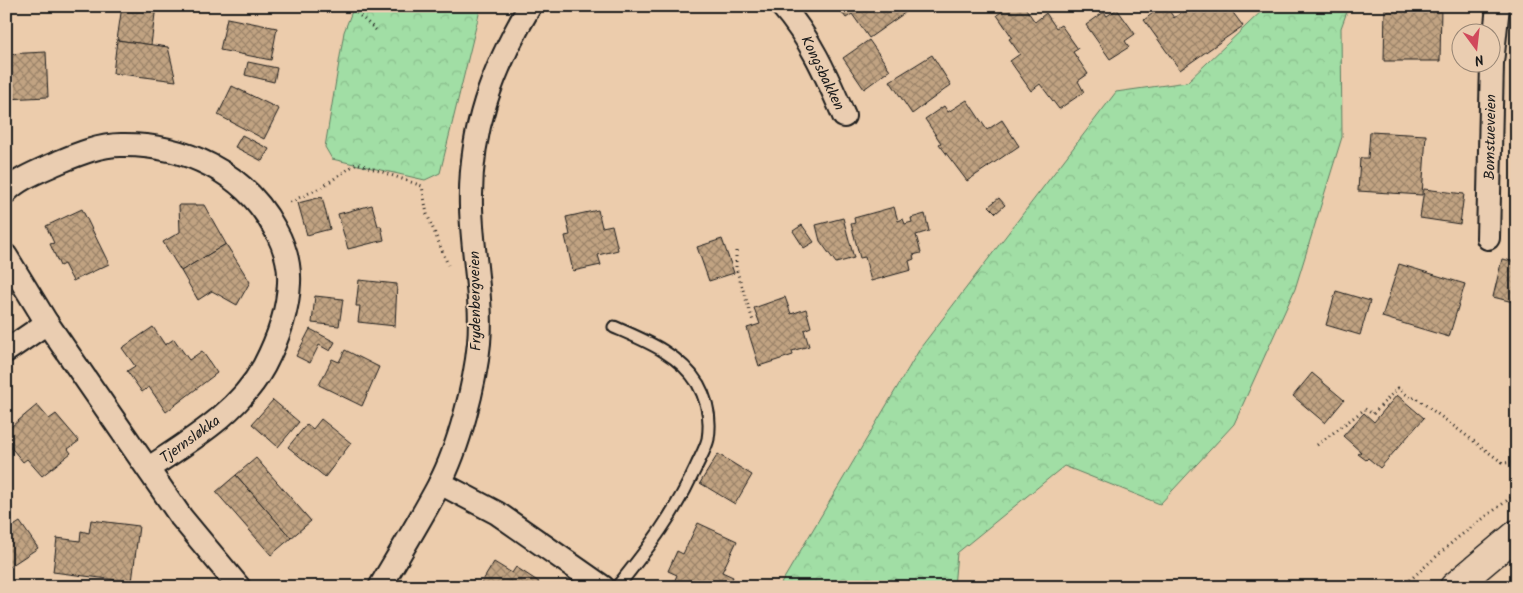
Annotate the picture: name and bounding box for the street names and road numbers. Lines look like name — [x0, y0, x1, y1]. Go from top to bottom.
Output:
street label: Kongsbakken — [794, 32, 851, 115]
street label: Bomstueveien — [1478, 94, 1504, 180]
street label: Frydenbergveien — [463, 251, 489, 351]
street label: Tjernsløkka — [155, 410, 226, 470]

